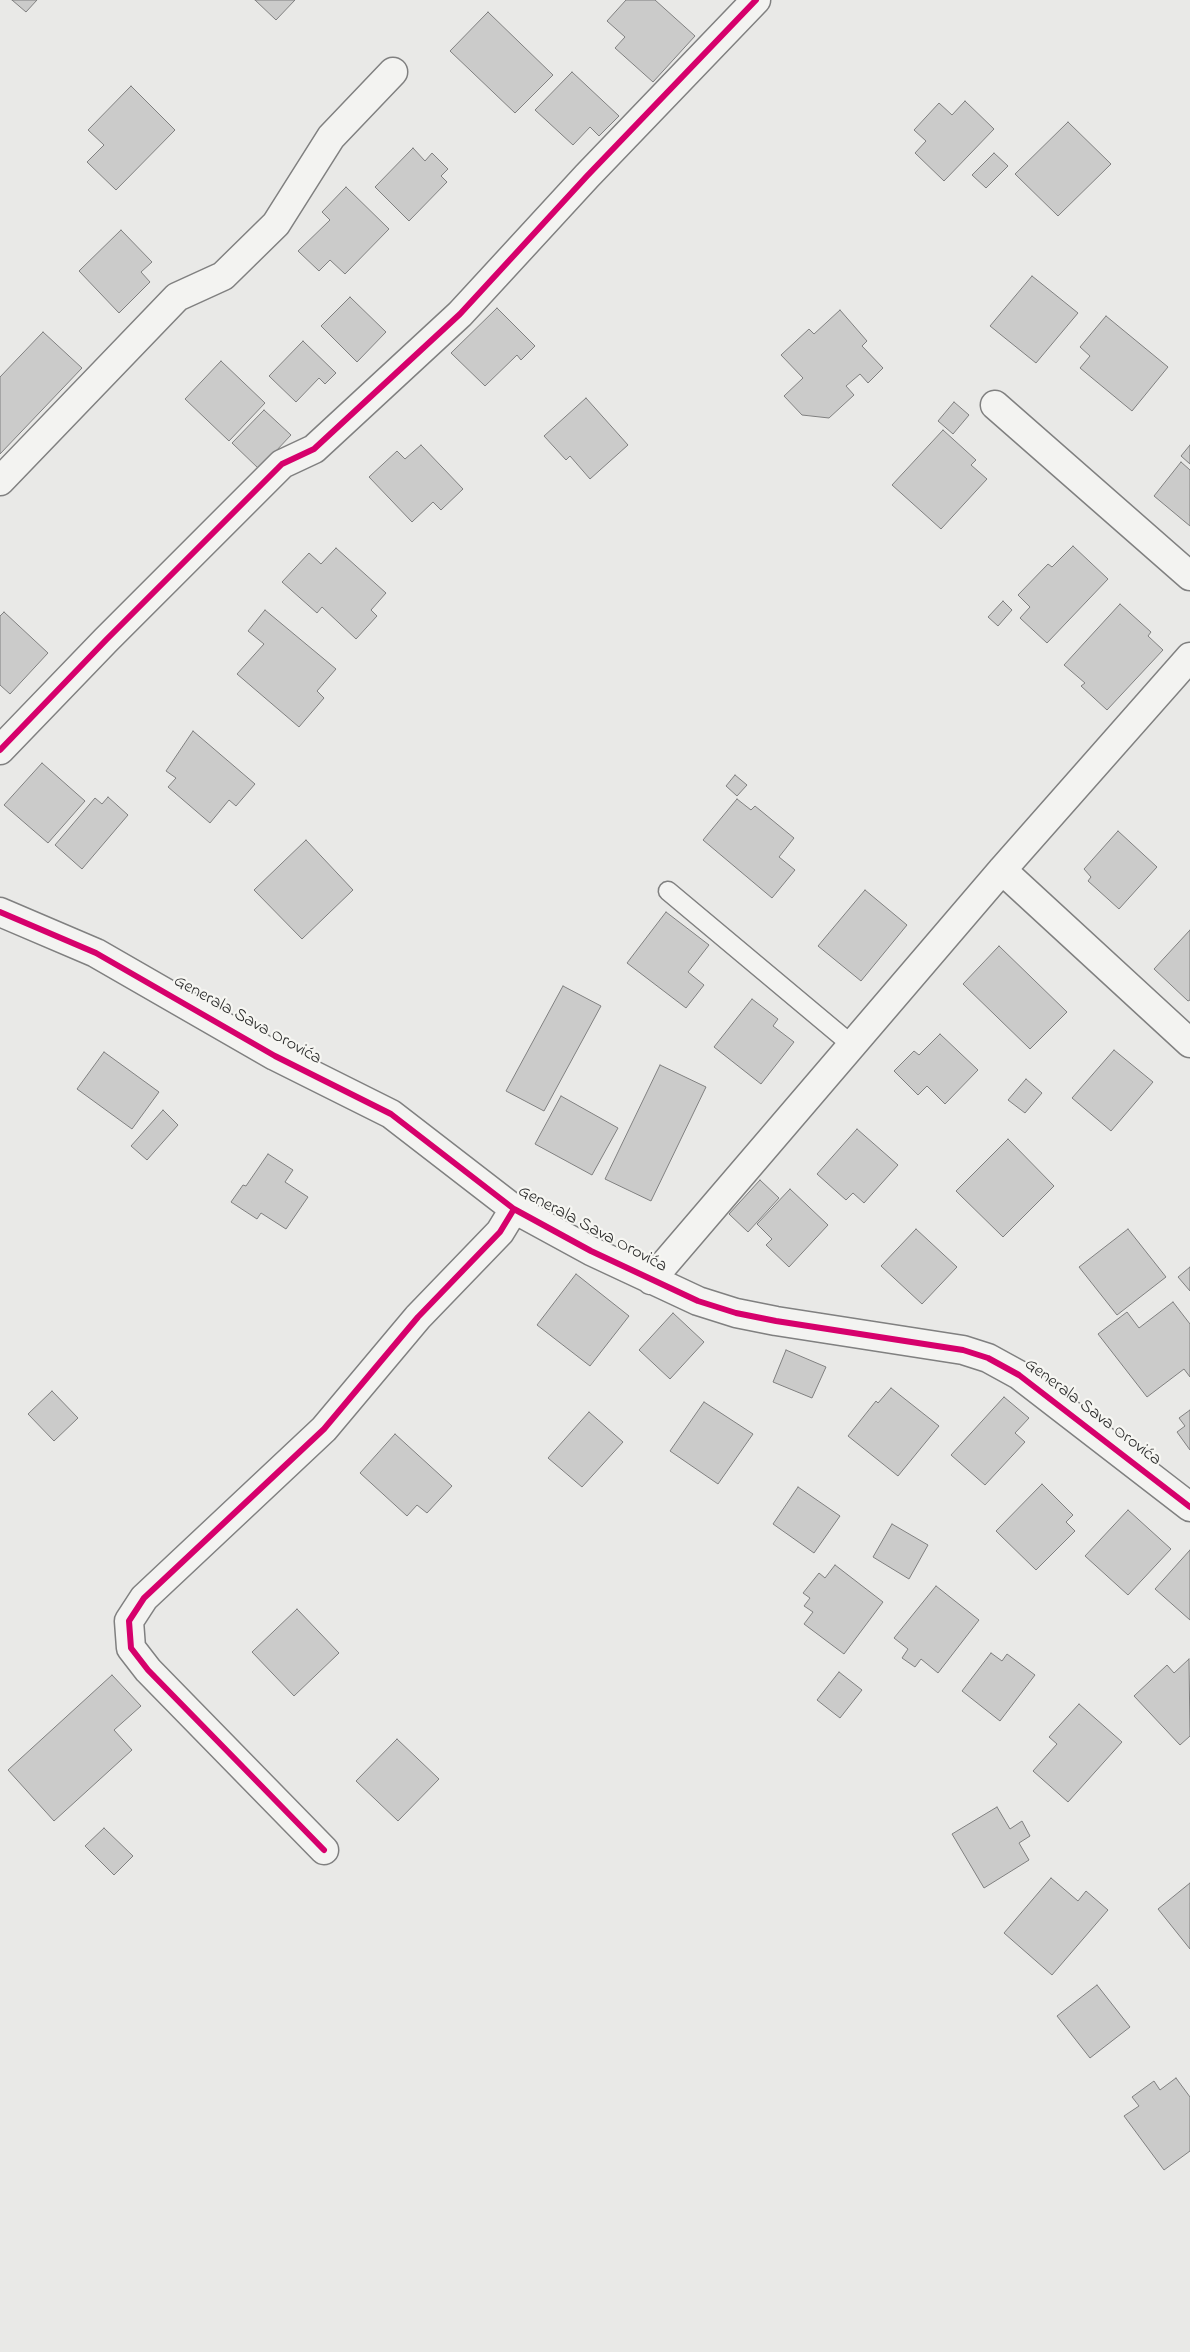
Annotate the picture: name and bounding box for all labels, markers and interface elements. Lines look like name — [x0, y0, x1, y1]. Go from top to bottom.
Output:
street label: Generala Sava Orovića — [169, 971, 325, 1071]
street label: Generala Sava Orovića — [514, 1182, 670, 1278]
street label: Generala Sava Orovića — [1019, 1354, 1165, 1472]

